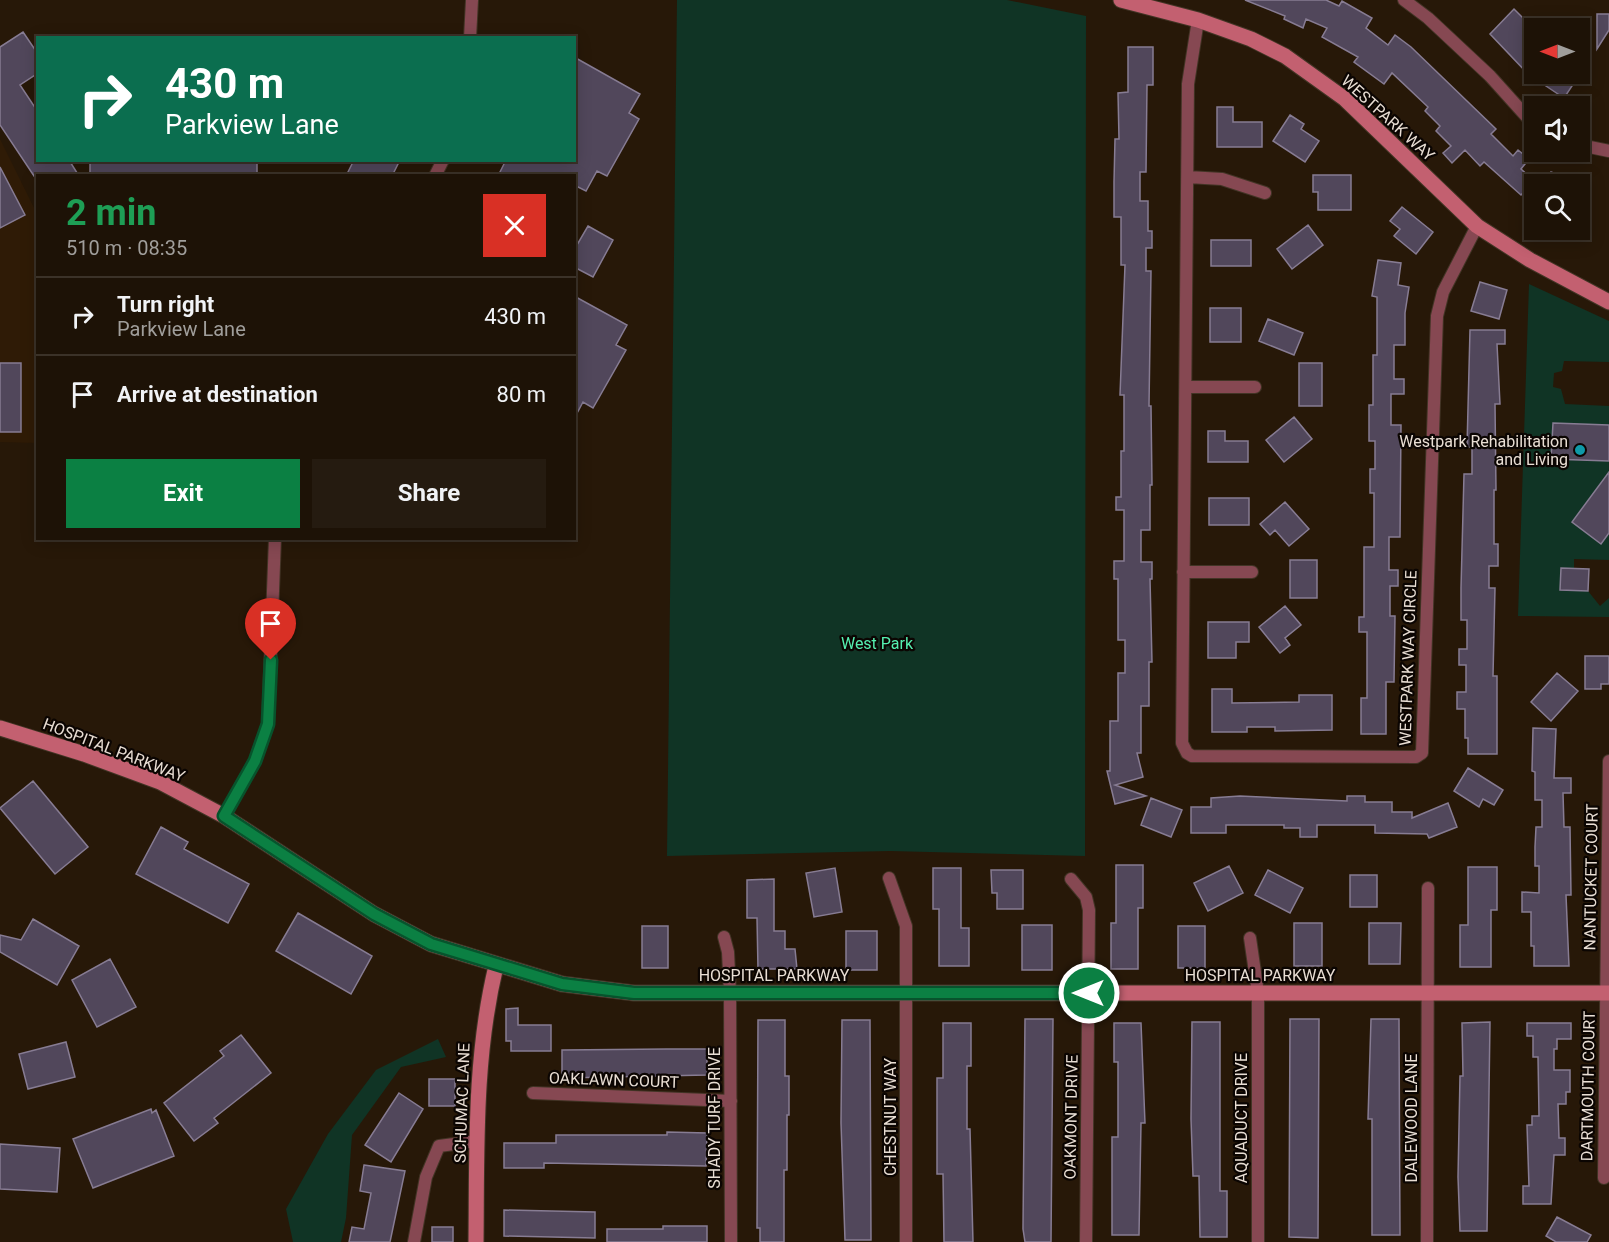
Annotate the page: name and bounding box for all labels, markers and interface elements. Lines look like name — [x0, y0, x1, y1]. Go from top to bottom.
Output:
north arrow — [1524, 18, 1590, 84]
map controls — [1524, 18, 1590, 240]
text: 430 m — [165, 59, 284, 108]
icon: right — [66, 60, 144, 138]
street label: WESTPARK WAY — [1337, 71, 1439, 165]
button: sound — [1524, 96, 1590, 162]
text: Parkview Lane — [165, 109, 339, 141]
button: search — [1524, 174, 1590, 240]
text: 2 min — [66, 192, 157, 234]
button: close — [483, 194, 546, 257]
text: 510 m · 08:35 — [66, 236, 187, 260]
text: Turn right — [117, 292, 214, 317]
icon: right — [66, 300, 99, 333]
text: 430 m — [484, 304, 546, 329]
text: Parkview Lane — [117, 317, 246, 341]
icon: arrive — [66, 378, 99, 411]
text: Arrive at destination — [117, 382, 318, 407]
text: 80 m — [497, 382, 546, 407]
place label: Westpark Rehabilitation and Living — [1399, 432, 1568, 469]
marker: Westpark Rehabilitation and Living — [1573, 443, 1587, 457]
button: Exit — [66, 459, 300, 528]
button: Share — [312, 459, 546, 528]
street label: WESTPARK WAY CIRCLE — [1395, 570, 1421, 746]
pin — [245, 598, 296, 660]
icon: arrive — [254, 607, 287, 640]
park label: West Park — [841, 634, 914, 653]
street label: HOSPITAL PARKWAY — [40, 714, 188, 786]
street label: NANTUCKET COURT — [1580, 803, 1602, 950]
position arrow — [1057, 961, 1121, 1025]
street label: HOSPITAL PARKWAY — [699, 966, 850, 985]
street label: HOSPITAL PARKWAY — [1185, 966, 1336, 985]
street label: DARTMOUTH COURT — [1577, 1010, 1599, 1161]
street label: SCHUMAC LANE — [450, 1043, 474, 1163]
street label: SHADY TURF DRIVE — [705, 1047, 724, 1189]
street label: AQUADUCT DRIVE — [1232, 1053, 1251, 1183]
street label: OAKMONT DRIVE — [1060, 1054, 1082, 1180]
street label: DALEWOOD LANE — [1402, 1054, 1421, 1182]
street label: CHESTNUT WAY — [881, 1058, 900, 1176]
street label: OAKLAWN COURT — [549, 1068, 680, 1092]

